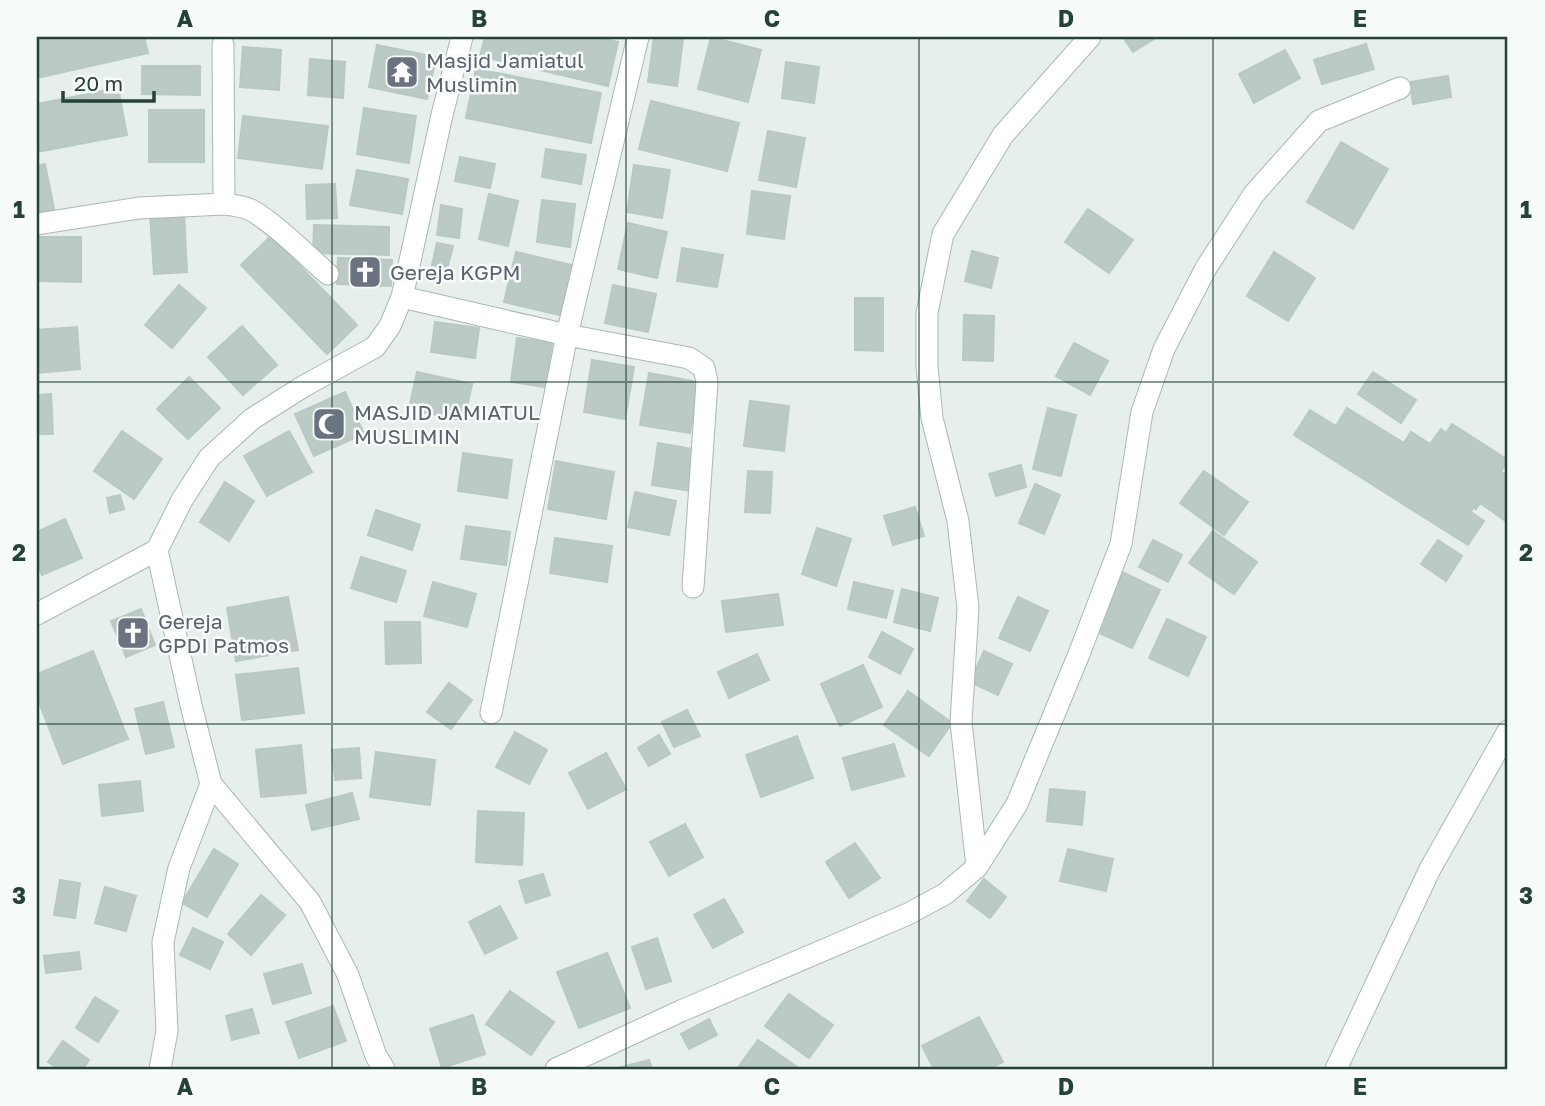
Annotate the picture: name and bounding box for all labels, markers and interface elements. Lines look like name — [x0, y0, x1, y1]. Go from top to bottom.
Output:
text: A — [177, 4, 194, 32]
text: B — [471, 4, 487, 32]
text: C — [764, 4, 780, 32]
text: D — [1058, 4, 1074, 32]
text: E — [1353, 4, 1367, 32]
place label: Masjid Jamiatul Muslimin — [426, 47, 584, 97]
temple icon: Masjid Jamiatul Muslimin — [383, 53, 421, 91]
scale bar — [63, 60, 154, 104]
text: 20 m — [74, 70, 123, 96]
text: 1 — [13, 195, 25, 223]
text: 1 — [1520, 195, 1532, 223]
church icon: Gereja KGPM — [346, 253, 384, 291]
place label: Gereja KGPM — [390, 259, 521, 285]
place label: MASJID JAMIATUL MUSLIMIN — [354, 399, 540, 449]
mosque icon: MASJID JAMIATUL MUSLIMIN — [310, 405, 348, 443]
text: 2 — [12, 538, 26, 566]
text: 2 — [1519, 538, 1533, 566]
place label: Gereja GPDI Patmos — [158, 608, 289, 658]
church icon: Gereja GPDI Patmos — [114, 614, 152, 652]
text: 3 — [12, 881, 26, 909]
text: 3 — [1519, 881, 1533, 909]
text: A — [177, 1072, 194, 1100]
text: B — [471, 1072, 487, 1100]
text: C — [764, 1072, 780, 1100]
text: D — [1058, 1072, 1074, 1100]
text: E — [1353, 1072, 1367, 1100]

